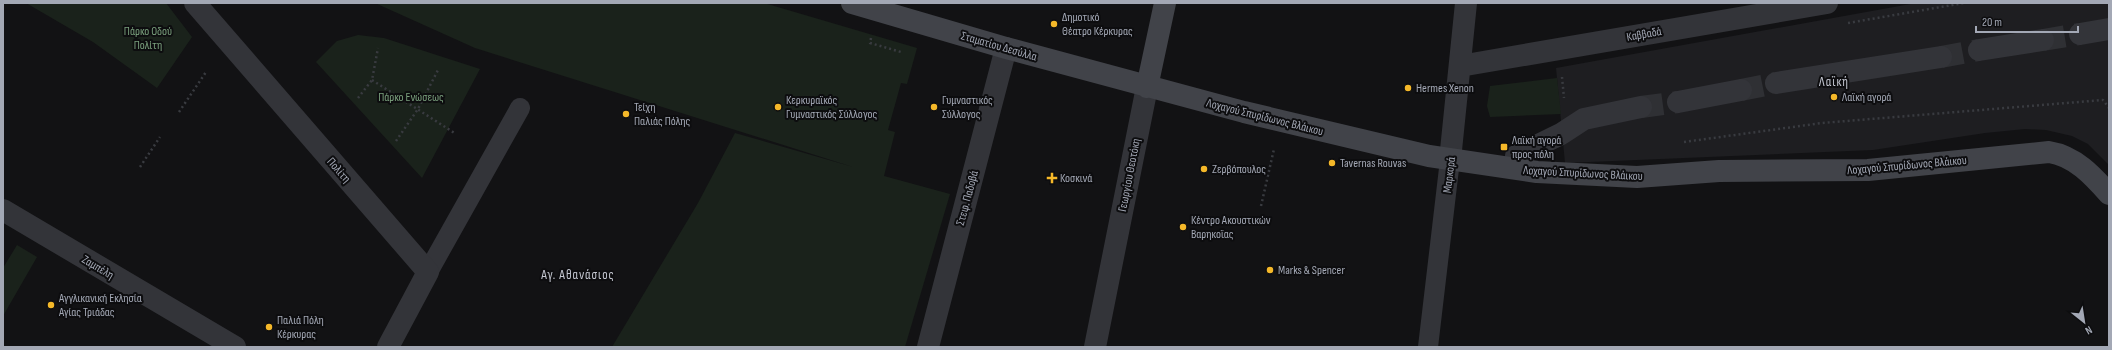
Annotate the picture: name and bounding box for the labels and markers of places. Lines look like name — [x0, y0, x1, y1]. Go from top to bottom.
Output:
place label: Δημοτικό Θέατρο Κέρκυρας — [1062, 10, 1133, 39]
marker: Δημοτικό Θέατρο Κέρκυρας — [1049, 19, 1059, 29]
place label: Hermes Xenon — [1416, 81, 1474, 96]
marker: Hermes Xenon — [1403, 83, 1413, 93]
place label: Λαϊκή αγορά — [1841, 90, 1891, 105]
marker: Λαϊκή αγορά — [1829, 92, 1839, 102]
place label: Κερκυραϊκός Γυμναστικός Σύλλογος — [786, 93, 877, 122]
place label: Γυμναστικός Σύλλογος — [942, 93, 993, 122]
place label: Τείχη Παλιάς Πόλης — [634, 100, 690, 129]
marker: Κερκυραϊκός Γυμναστικός Σύλλογος — [773, 102, 783, 112]
marker: Γυμναστικός Σύλλογος — [929, 102, 939, 112]
marker: Τείχη Παλιάς Πόλης — [621, 109, 631, 119]
place label: Λαϊκή αγορά προς πόλη — [1511, 133, 1561, 162]
marker: Λαϊκή αγορά προς πόλη — [1499, 142, 1509, 152]
place label: Tavernas Rouvas — [1340, 156, 1406, 171]
marker: Tavernas Rouvas — [1327, 158, 1337, 168]
place label: Ζερβόπουλος — [1212, 162, 1266, 177]
marker: Ζερβόπουλος — [1199, 164, 1209, 174]
place label: Κοσκινά — [1060, 171, 1092, 186]
marker: Κοσκινά — [1047, 173, 1057, 183]
place label: Κέντρο Ακουστικών Βαρηκοϊας — [1191, 213, 1271, 242]
marker: Κέντρο Ακουστικών Βαρηκοϊας — [1178, 222, 1188, 232]
place label: Marks & Spencer — [1278, 263, 1345, 278]
marker: Marks & Spencer — [1265, 265, 1275, 275]
place label: Αγγλικανική Εκλησία Αγίας Τριάδας — [58, 291, 142, 320]
marker: Αγγλικανική Εκλησία Αγίας Τριάδας — [46, 300, 56, 310]
place label: Παλιά Πόλη Κέρκυρας — [277, 313, 324, 342]
marker: Παλιά Πόλη Κέρκυρας — [264, 322, 274, 332]

